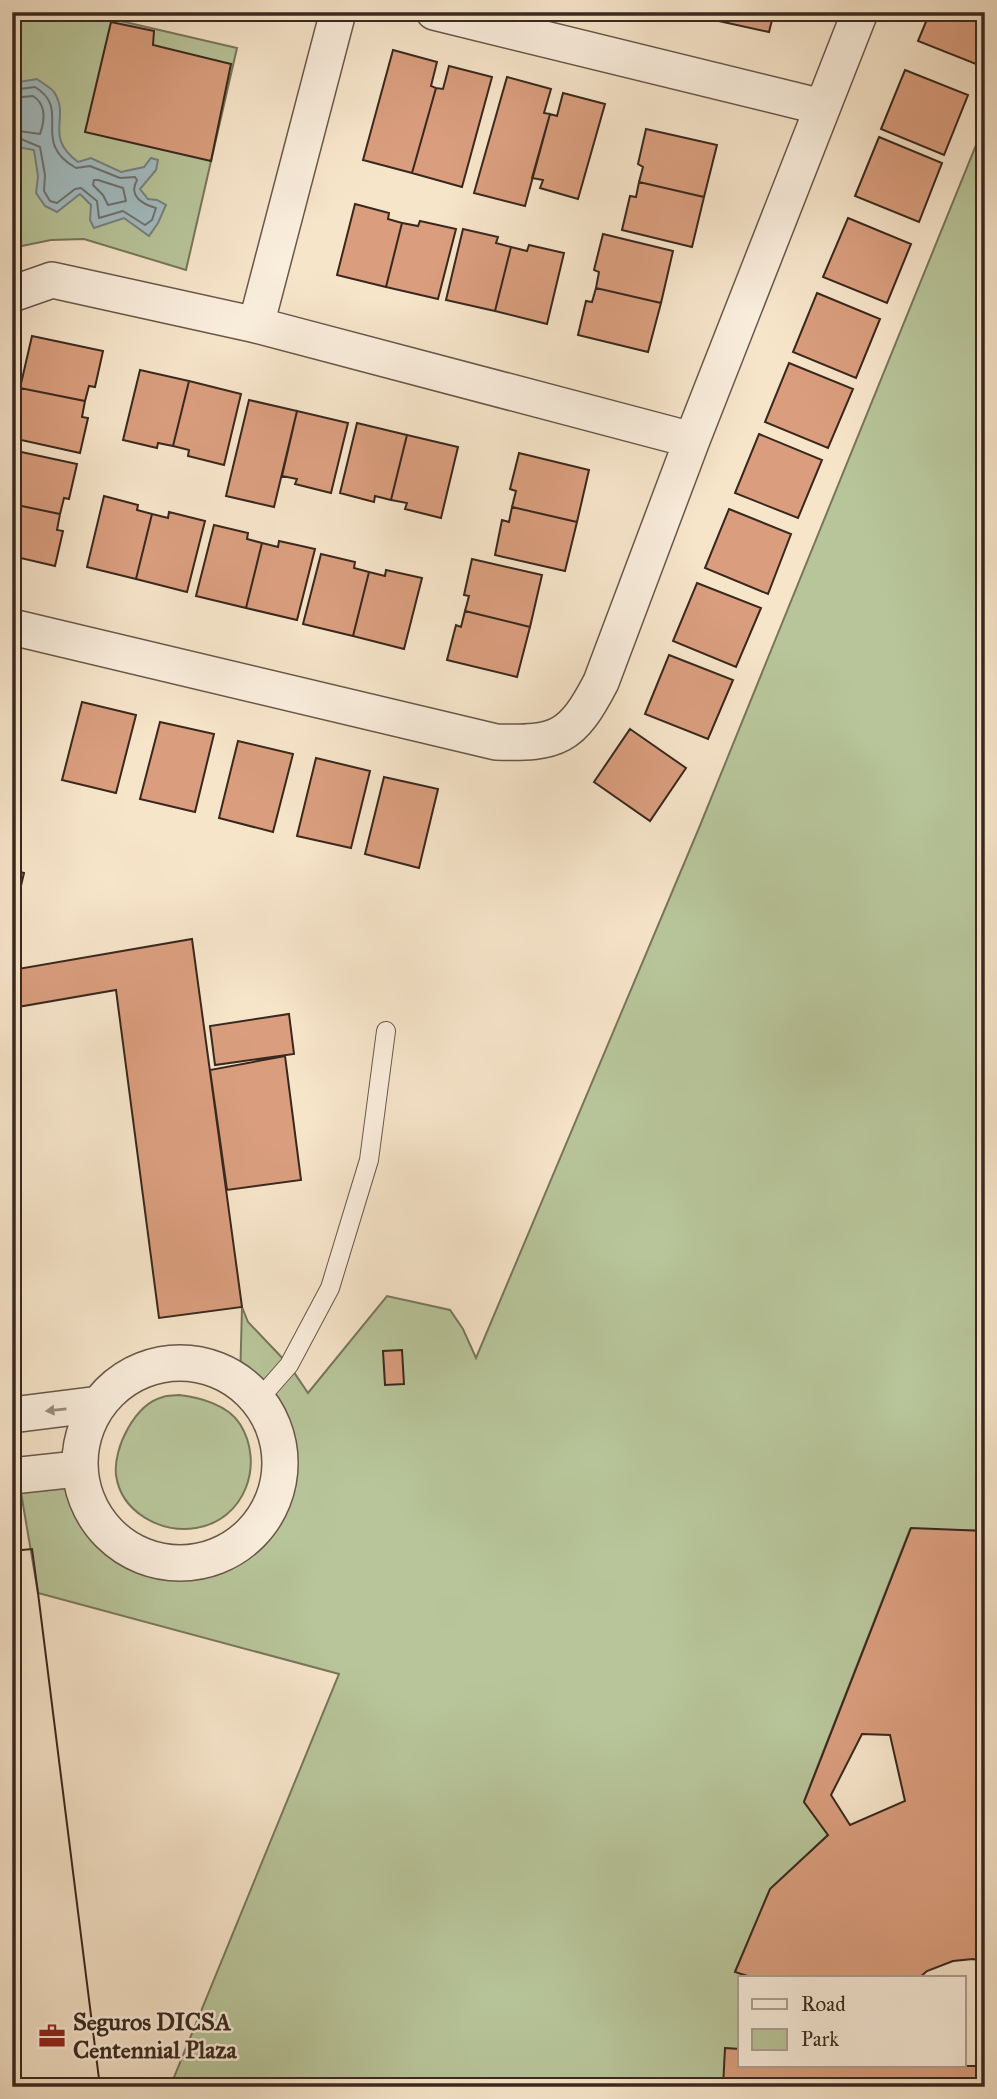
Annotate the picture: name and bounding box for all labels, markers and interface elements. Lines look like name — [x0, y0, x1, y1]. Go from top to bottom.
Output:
one-way arrow — [44, 1405, 66, 1416]
legend — [738, 1976, 965, 2068]
text: Road — [801, 1991, 846, 2017]
place label: Seguros DICSA Centennial Plaza — [73, 2007, 238, 2065]
office icon: Seguros DICSA Centennial Plaza — [37, 2021, 67, 2051]
text: Park — [801, 2026, 839, 2052]

